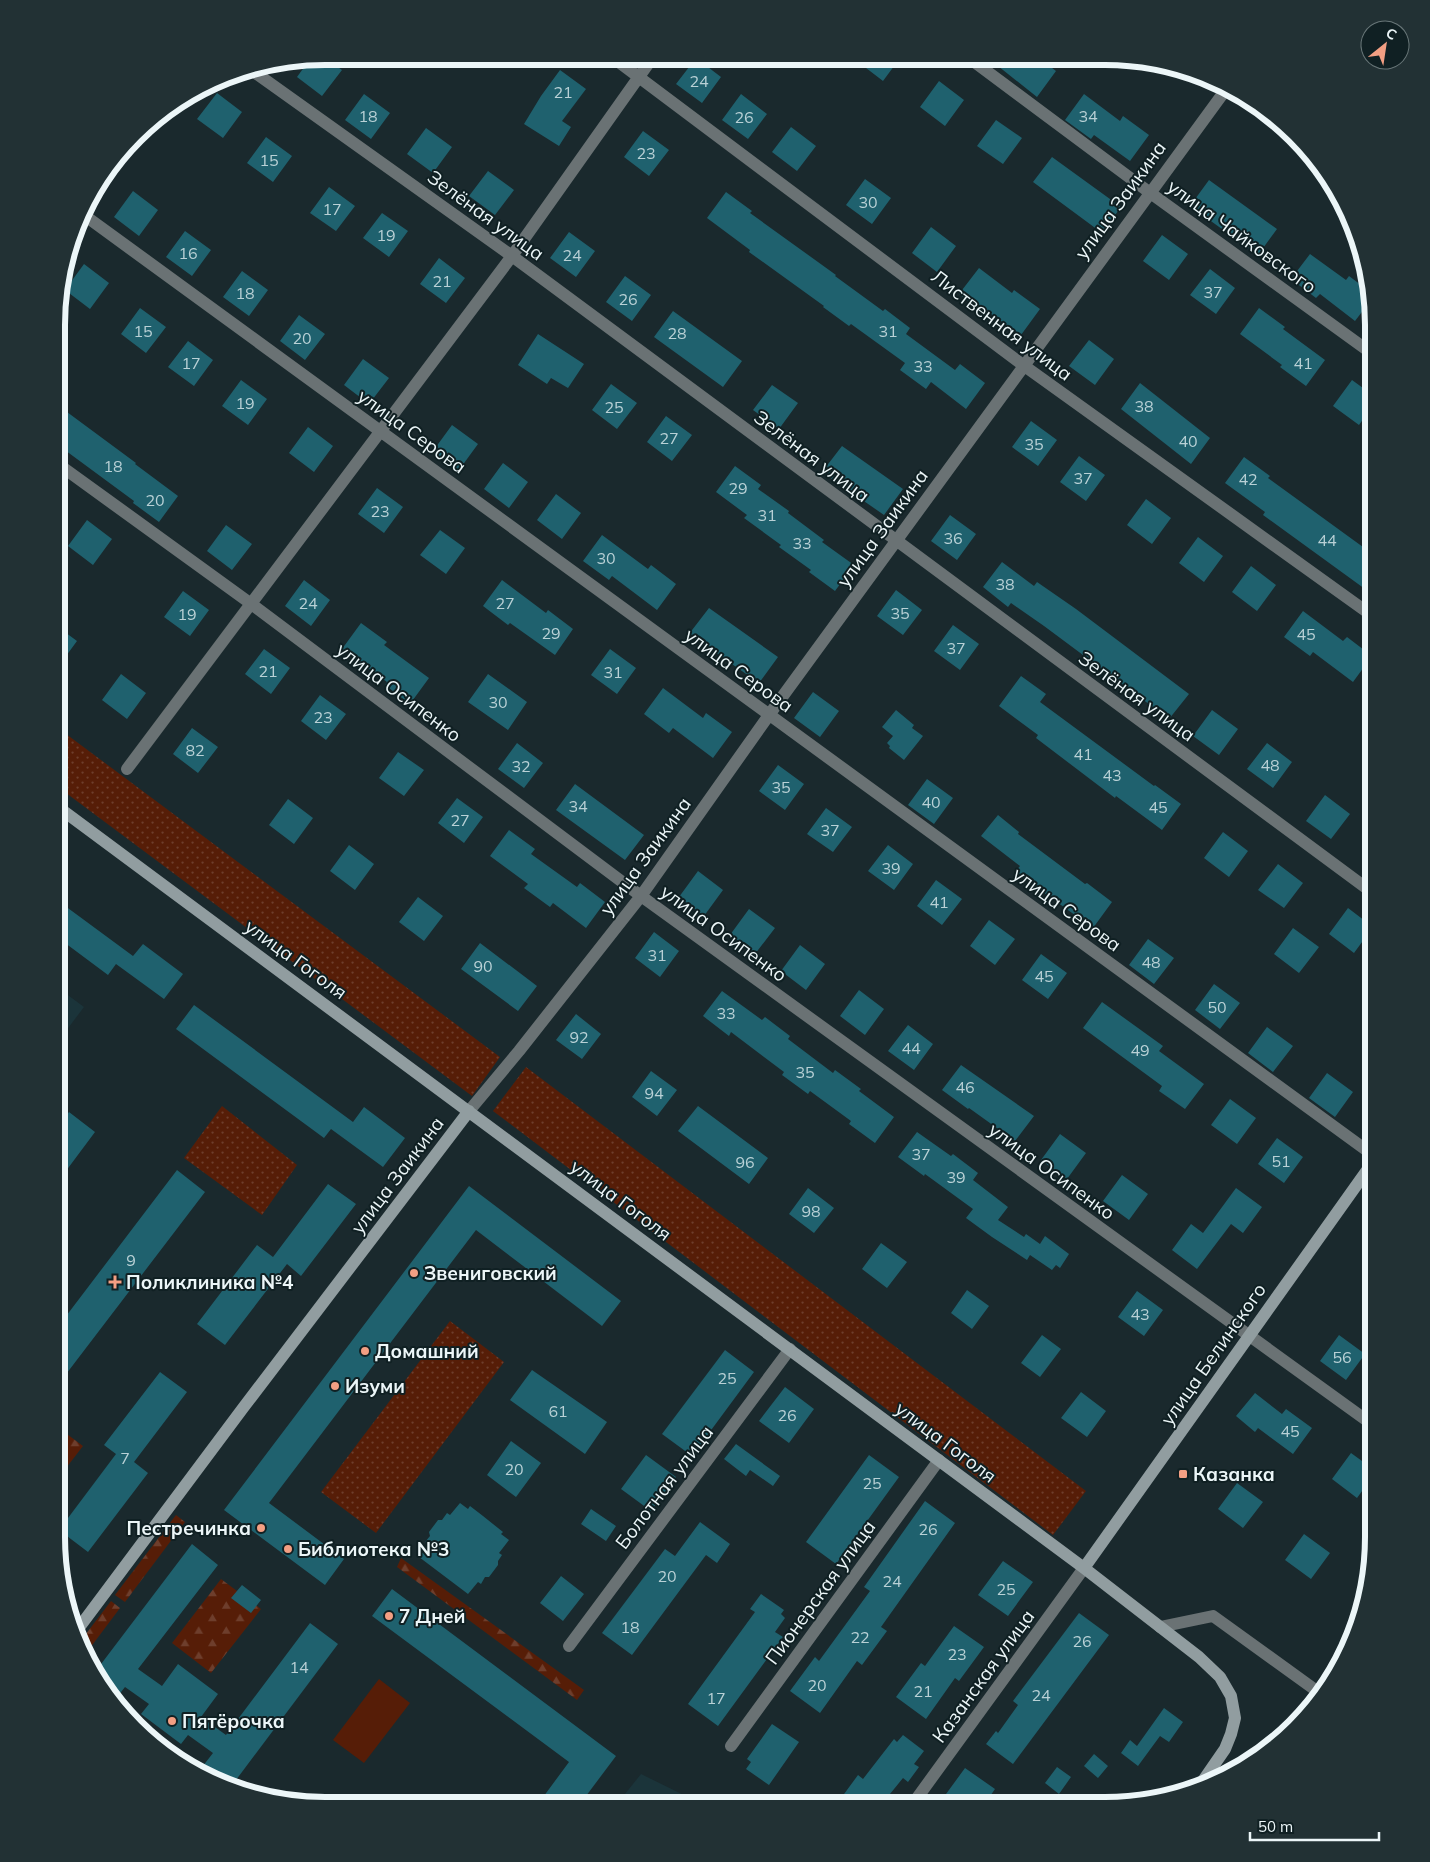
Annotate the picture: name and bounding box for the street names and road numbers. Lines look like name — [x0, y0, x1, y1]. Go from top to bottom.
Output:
street label: улица Заикина — [1069, 136, 1171, 264]
street label: Зелёная улица — [423, 165, 549, 265]
street label: улица Чайковского — [1163, 174, 1321, 298]
street label: Лиственная улица — [927, 264, 1077, 386]
street label: улица Серова — [353, 384, 471, 478]
street label: Зелёная улица — [750, 405, 874, 507]
street label: улица Заикина — [831, 464, 933, 592]
street label: улица Серова — [680, 623, 798, 717]
street label: улица Осипенко — [332, 637, 466, 747]
street label: Зелёная улица — [1074, 646, 1200, 746]
street label: улица Заикина — [594, 792, 696, 920]
street label: улица Серова — [1008, 862, 1126, 956]
street label: улица Осипенко — [656, 879, 792, 987]
street label: улица Гоголя — [240, 914, 352, 1004]
street label: улица Заикина — [345, 1112, 449, 1238]
street label: улица Осипенко — [984, 1117, 1120, 1225]
street label: улица Гоголя — [566, 1154, 676, 1246]
street label: улица Белинского — [1155, 1278, 1271, 1430]
street label: улица Гоголя — [891, 1396, 1001, 1488]
street label: Болотная улица — [610, 1421, 718, 1553]
street label: Пионерская улица — [760, 1515, 880, 1669]
street label: Казанская улица — [927, 1605, 1039, 1747]

